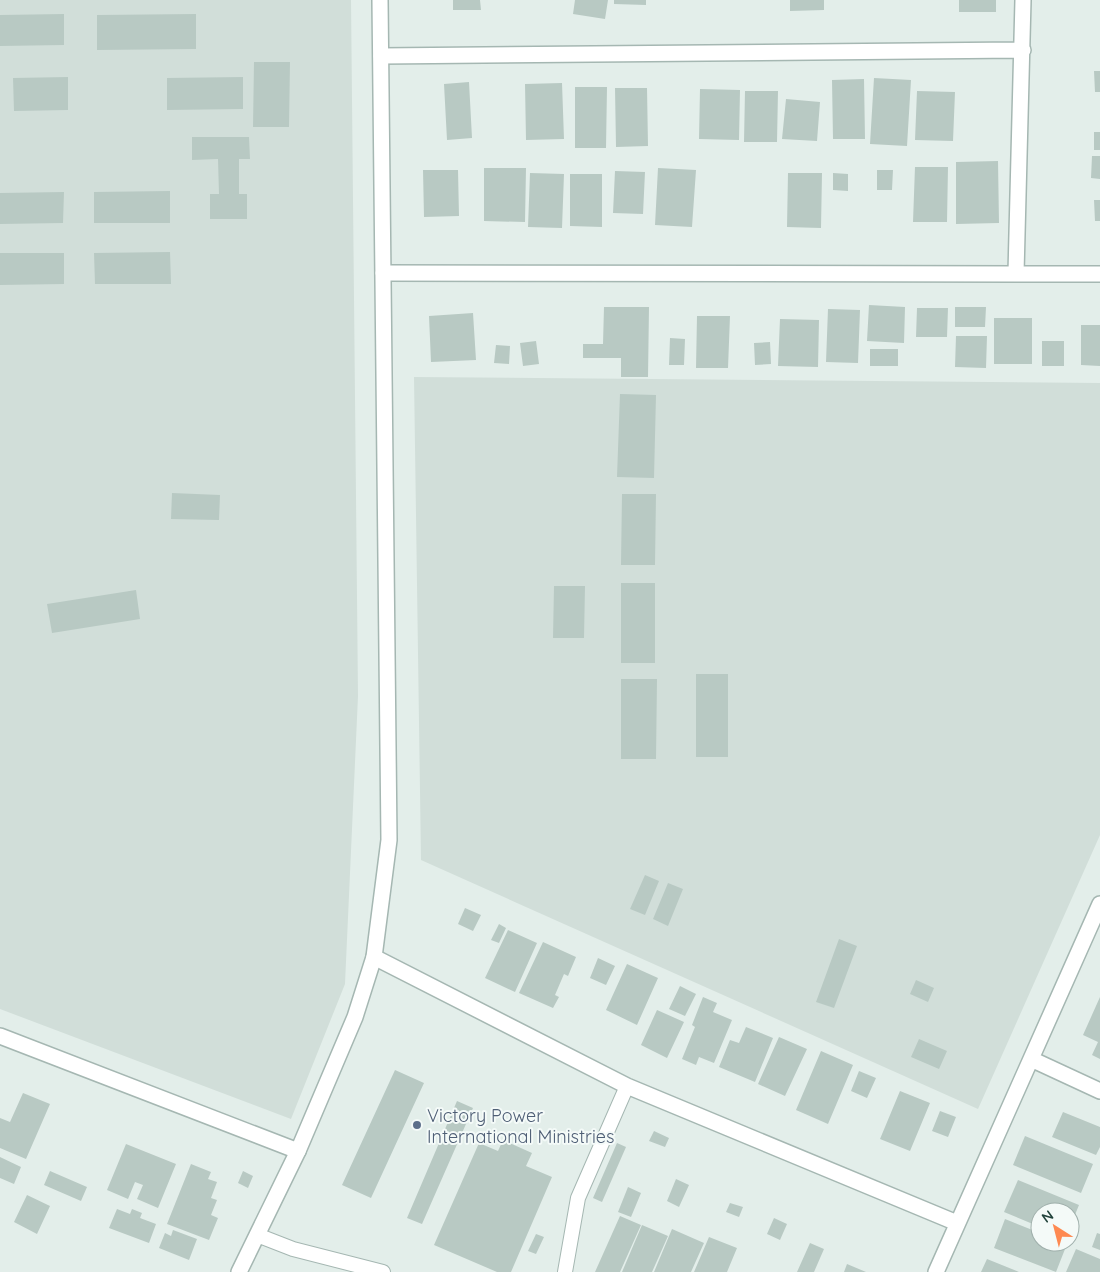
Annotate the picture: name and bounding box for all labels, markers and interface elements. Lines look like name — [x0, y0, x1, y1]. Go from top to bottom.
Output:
place label: Victory Power International Ministries — [427, 1104, 614, 1148]
marker: Victory Power International Ministries — [411, 1119, 423, 1131]
north arrow — [1030, 1202, 1080, 1252]
text: N — [1038, 1206, 1057, 1227]

